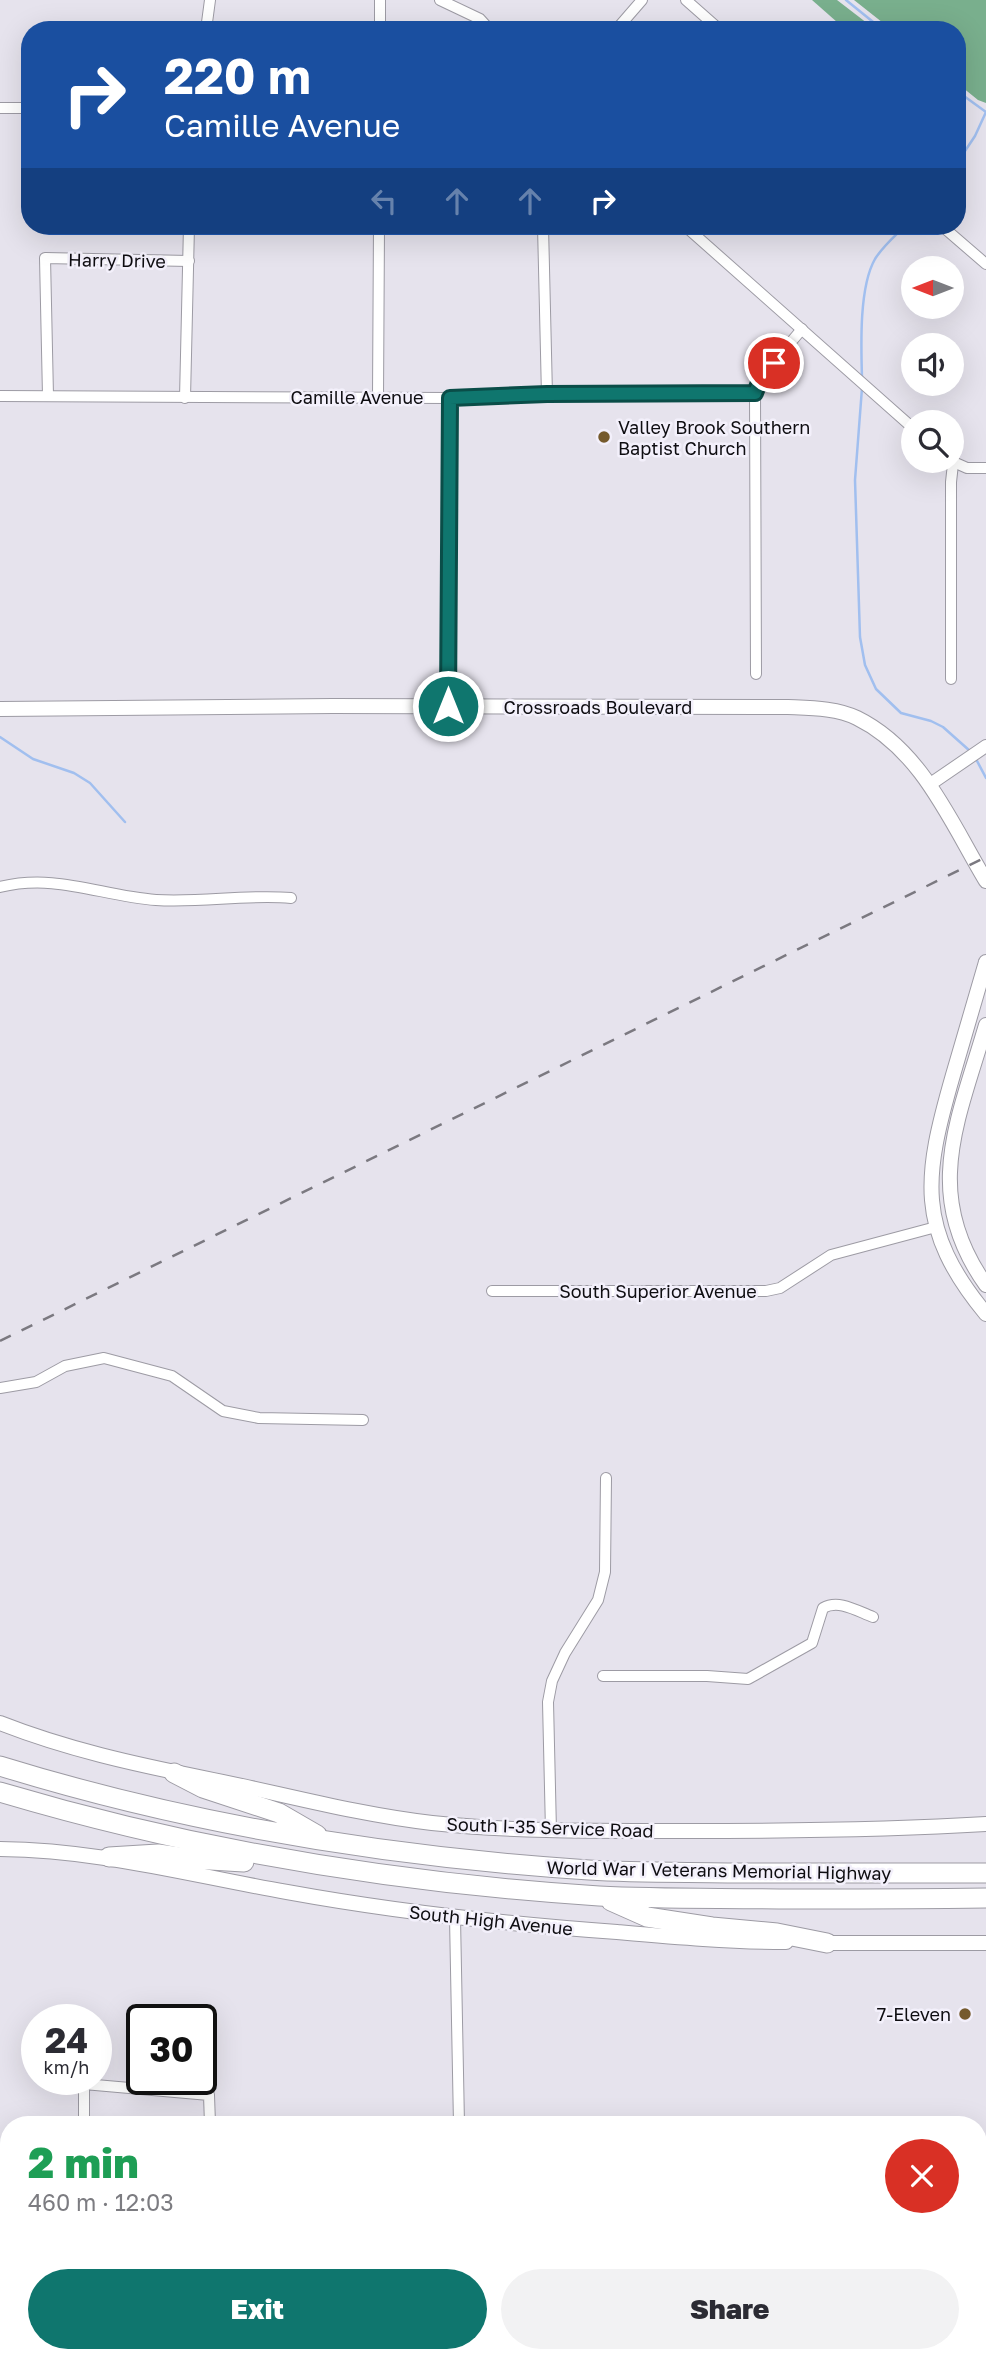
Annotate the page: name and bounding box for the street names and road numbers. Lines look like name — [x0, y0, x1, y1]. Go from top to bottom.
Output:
street label: Harry Drive — [68, 248, 166, 272]
street label: Camille Avenue — [291, 386, 423, 408]
street label: Crossroads Boulevard — [504, 696, 692, 718]
street label: South Superior Avenue — [559, 1280, 757, 1302]
street label: South I-35 Service Road — [446, 1812, 654, 1842]
street label: World War I Veterans Memorial Highway — [547, 1856, 891, 1884]
street label: South High Avenue — [408, 1900, 574, 1940]

